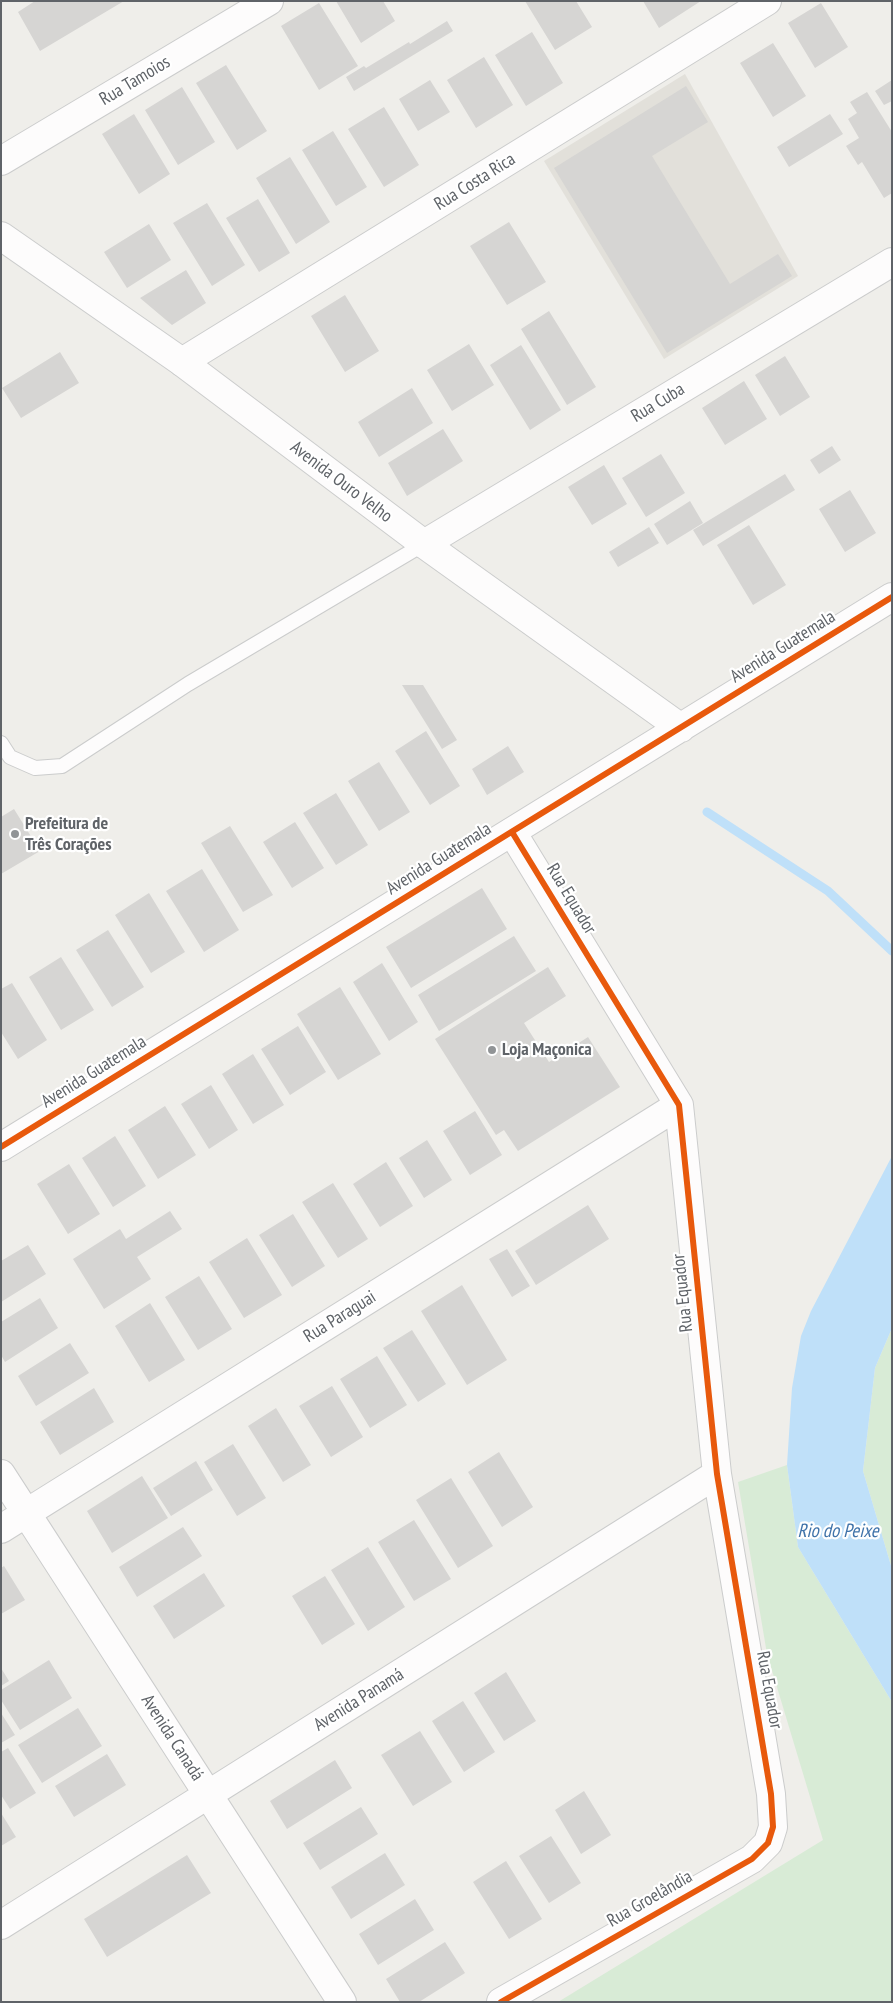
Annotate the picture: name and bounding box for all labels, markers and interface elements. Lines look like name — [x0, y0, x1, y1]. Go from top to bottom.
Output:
street label: Rua Tamoios — [96, 52, 174, 110]
street label: Rua Costa Rica — [431, 149, 519, 215]
street label: Rua Cuba — [627, 379, 689, 427]
street label: Avenida Ouro Velho — [286, 437, 396, 527]
street label: Avenida Guatemala — [727, 606, 839, 688]
place label: Prefeitura de Três Corações — [25, 813, 111, 856]
street label: Avenida Guatemala — [383, 818, 495, 900]
marker: Prefeitura de Três Corações — [9, 828, 21, 840]
street label: Rua Equador — [542, 860, 600, 938]
street label: Avenida Guatemala — [38, 1031, 150, 1113]
place label: Loja Maçonica — [502, 1039, 592, 1061]
marker: Loja Maçonica — [486, 1044, 498, 1056]
street label: Rua Equador — [668, 1253, 698, 1333]
street label: Rua Paraguai — [300, 1286, 380, 1348]
water label: Rio do Peixe — [797, 1521, 879, 1543]
street label: Rua Equador — [752, 1649, 786, 1731]
street label: Avenida Panamá — [310, 1664, 408, 1736]
street label: Avenida Canadá — [136, 1691, 208, 1785]
street label: Rua Groelândia — [604, 1866, 696, 1932]

